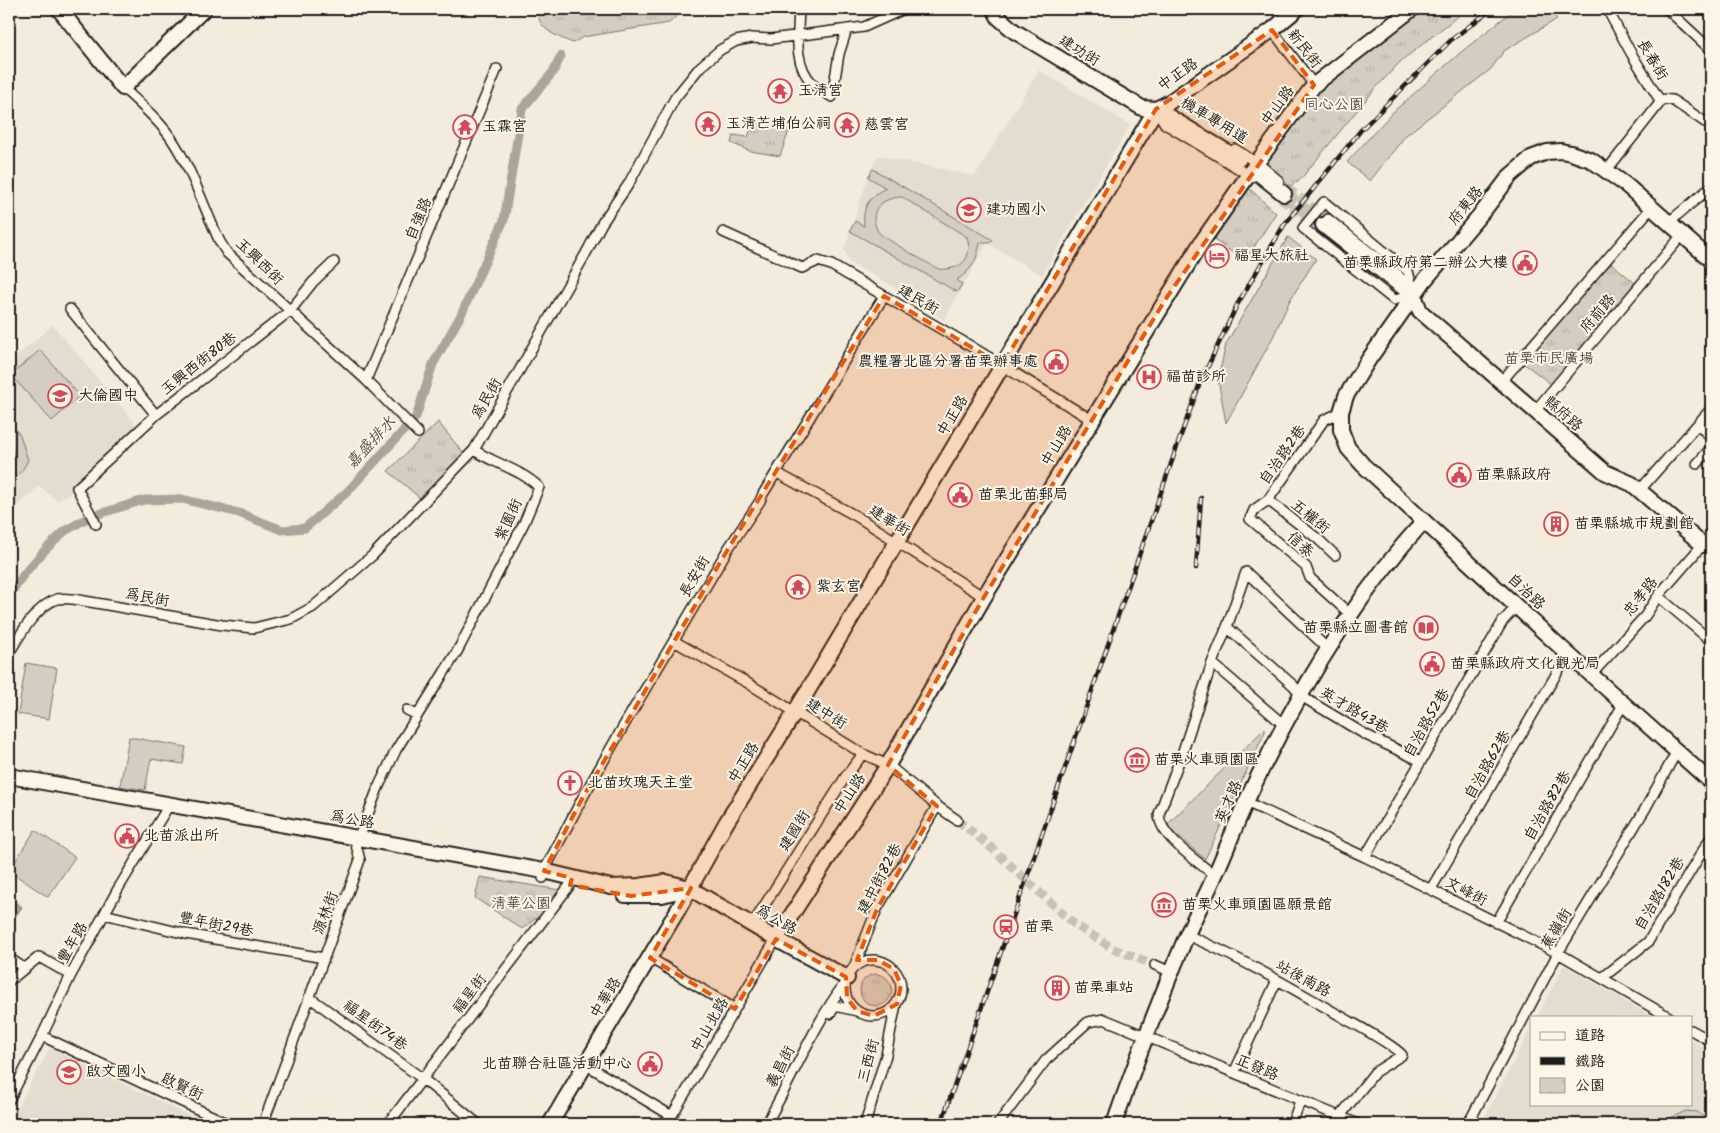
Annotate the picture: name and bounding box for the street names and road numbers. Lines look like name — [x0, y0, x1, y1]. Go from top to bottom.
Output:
street label: 新民街 — [1281, 24, 1327, 74]
street label: 建功街 — [1054, 29, 1104, 73]
street label: 長春街 — [1630, 35, 1674, 85]
street label: 中正路 — [1153, 52, 1203, 98]
street label: 中山路 — [1255, 81, 1301, 131]
street label: 機車專用道 — [1176, 91, 1252, 151]
street label: 府東路 — [1443, 181, 1489, 231]
street label: 自強路 — [399, 194, 439, 244]
street label: 玉興西街 — [229, 233, 289, 291]
street label: 建民街 — [893, 278, 943, 322]
street label: 府前路 — [1574, 289, 1622, 339]
street label: 玉興西街80巷 — [156, 326, 242, 402]
street label: 為民街 — [465, 374, 509, 424]
street label: 縣府路 — [1538, 390, 1588, 438]
street label: 中正路 — [931, 391, 975, 441]
street label: 自治路2巷 — [1253, 420, 1313, 490]
street label: 中山路 — [1035, 421, 1079, 471]
street label: 五權街 — [1285, 494, 1335, 540]
street label: 紫園街 — [489, 495, 529, 545]
street label: 建華街 — [864, 499, 914, 543]
street label: 信泰 — [1281, 526, 1319, 564]
street label: 長安街 — [673, 552, 717, 602]
street label: 自治路 — [1501, 568, 1551, 616]
street label: 忠孝路 — [1618, 572, 1664, 622]
street label: 為民街 — [123, 582, 171, 614]
street label: 英才路43巷 — [1315, 681, 1393, 741]
street label: 自治路52巷 — [1397, 684, 1457, 762]
street label: 建中街 — [801, 692, 851, 736]
street label: 自治路62巷 — [1458, 726, 1518, 804]
street label: 中正路 — [722, 738, 766, 788]
street label: 自治路82巷 — [1518, 766, 1578, 846]
street label: 中山路 — [828, 769, 872, 819]
street label: 英才路 — [1209, 777, 1249, 827]
street label: 為公路 — [328, 804, 376, 836]
street label: 建國街 — [773, 806, 817, 856]
street label: 建中街82巷 — [851, 839, 909, 919]
street label: 自治路182巷 — [1628, 852, 1692, 936]
street label: 文峰街 — [1440, 871, 1492, 913]
street label: 源林街 — [307, 888, 345, 938]
street label: 為公路 — [751, 898, 801, 942]
street label: 蕉嶺街 — [1535, 904, 1579, 954]
street label: 豐年街29巷 — [176, 906, 256, 944]
street label: 豐年路 — [52, 917, 94, 969]
street label: 站後南路 — [1271, 954, 1335, 1004]
street label: 福星街 — [447, 969, 493, 1019]
street label: 中華路 — [584, 973, 628, 1023]
street label: 中山北路 — [685, 993, 735, 1057]
street label: 福星街74巷 — [338, 994, 412, 1058]
street label: 三西街 — [852, 1036, 886, 1086]
street label: 義昌街 — [760, 1041, 802, 1093]
street label: 正發路 — [1232, 1048, 1282, 1088]
street label: 啟賢街 — [157, 1067, 207, 1107]

